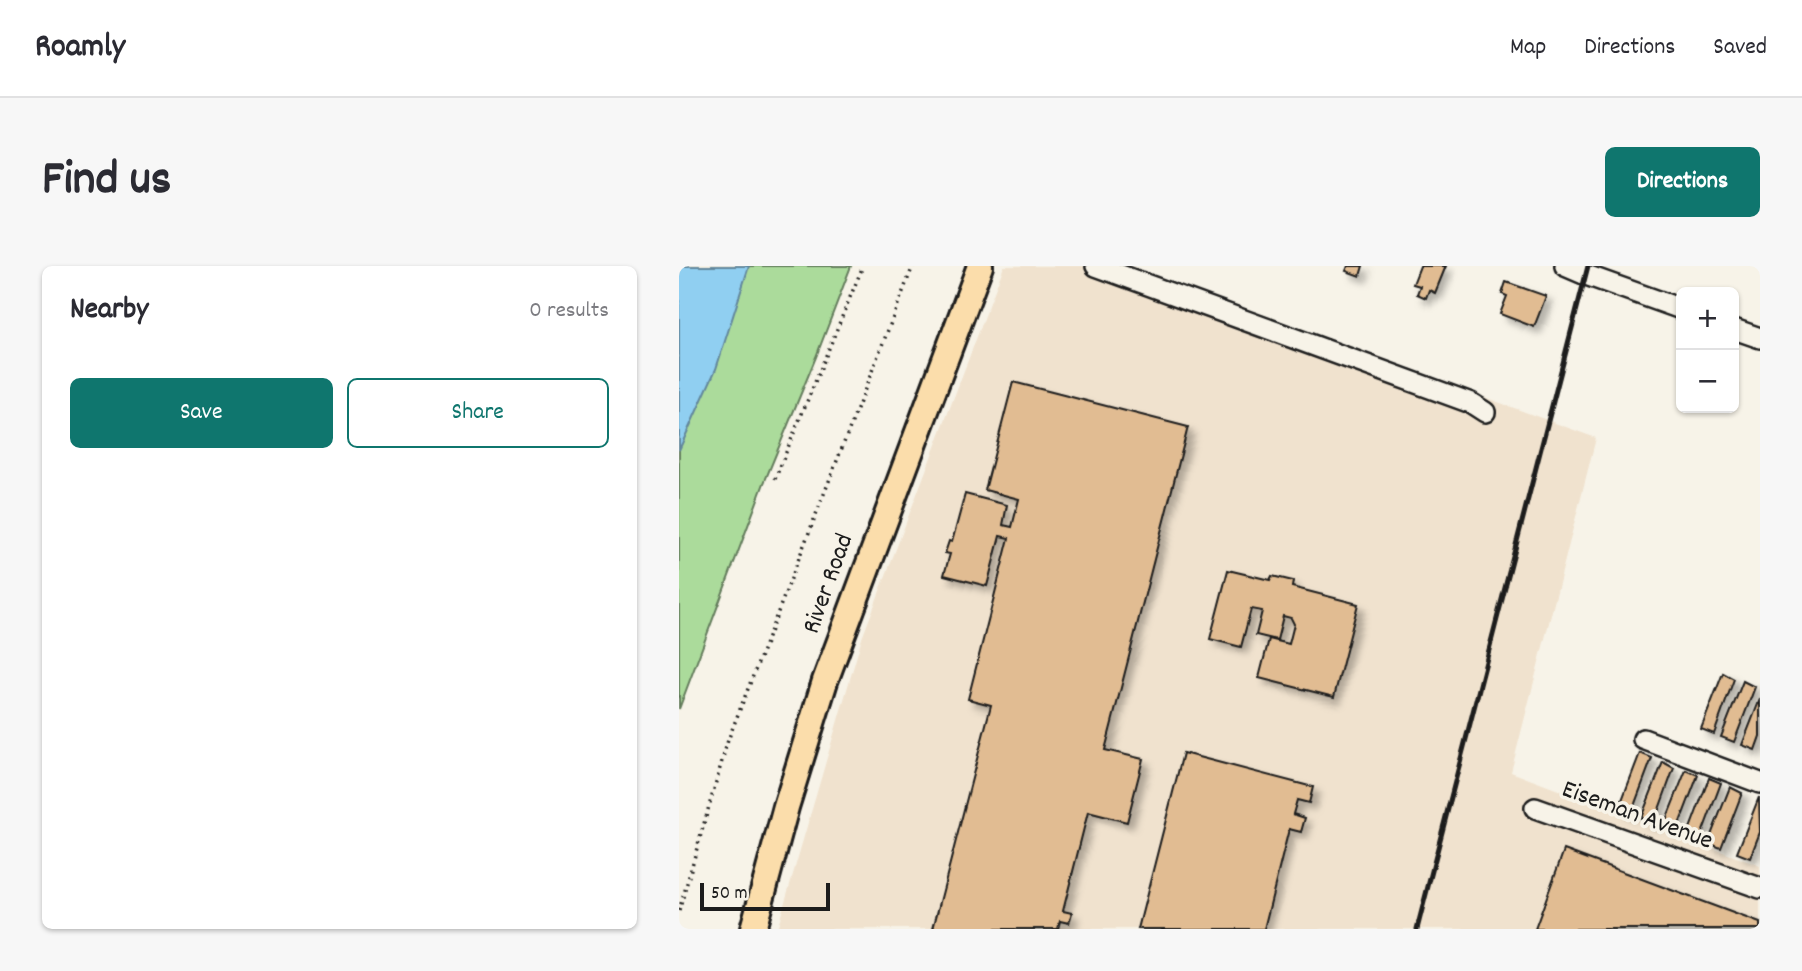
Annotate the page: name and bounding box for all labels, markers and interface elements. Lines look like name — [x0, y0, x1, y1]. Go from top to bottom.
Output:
text: Roamly — [35, 25, 125, 72]
text: Map — [1510, 31, 1546, 65]
text: Directions — [1584, 31, 1675, 65]
text: Saved — [1713, 31, 1767, 65]
text: Find us — [42, 147, 171, 217]
button: Directions — [1605, 147, 1760, 217]
map controls — [1676, 287, 1739, 413]
button: + — [1676, 287, 1739, 350]
text: Nearby — [70, 290, 148, 333]
text: 0 results — [529, 295, 609, 328]
button: − — [1676, 350, 1739, 413]
button: Save — [70, 378, 333, 448]
button: Share — [347, 378, 609, 448]
street label: River Road — [794, 529, 864, 639]
street label: Eiseman Avenue — [1556, 772, 1718, 860]
scale bar — [700, 880, 829, 912]
text: 50 m — [711, 881, 748, 908]

